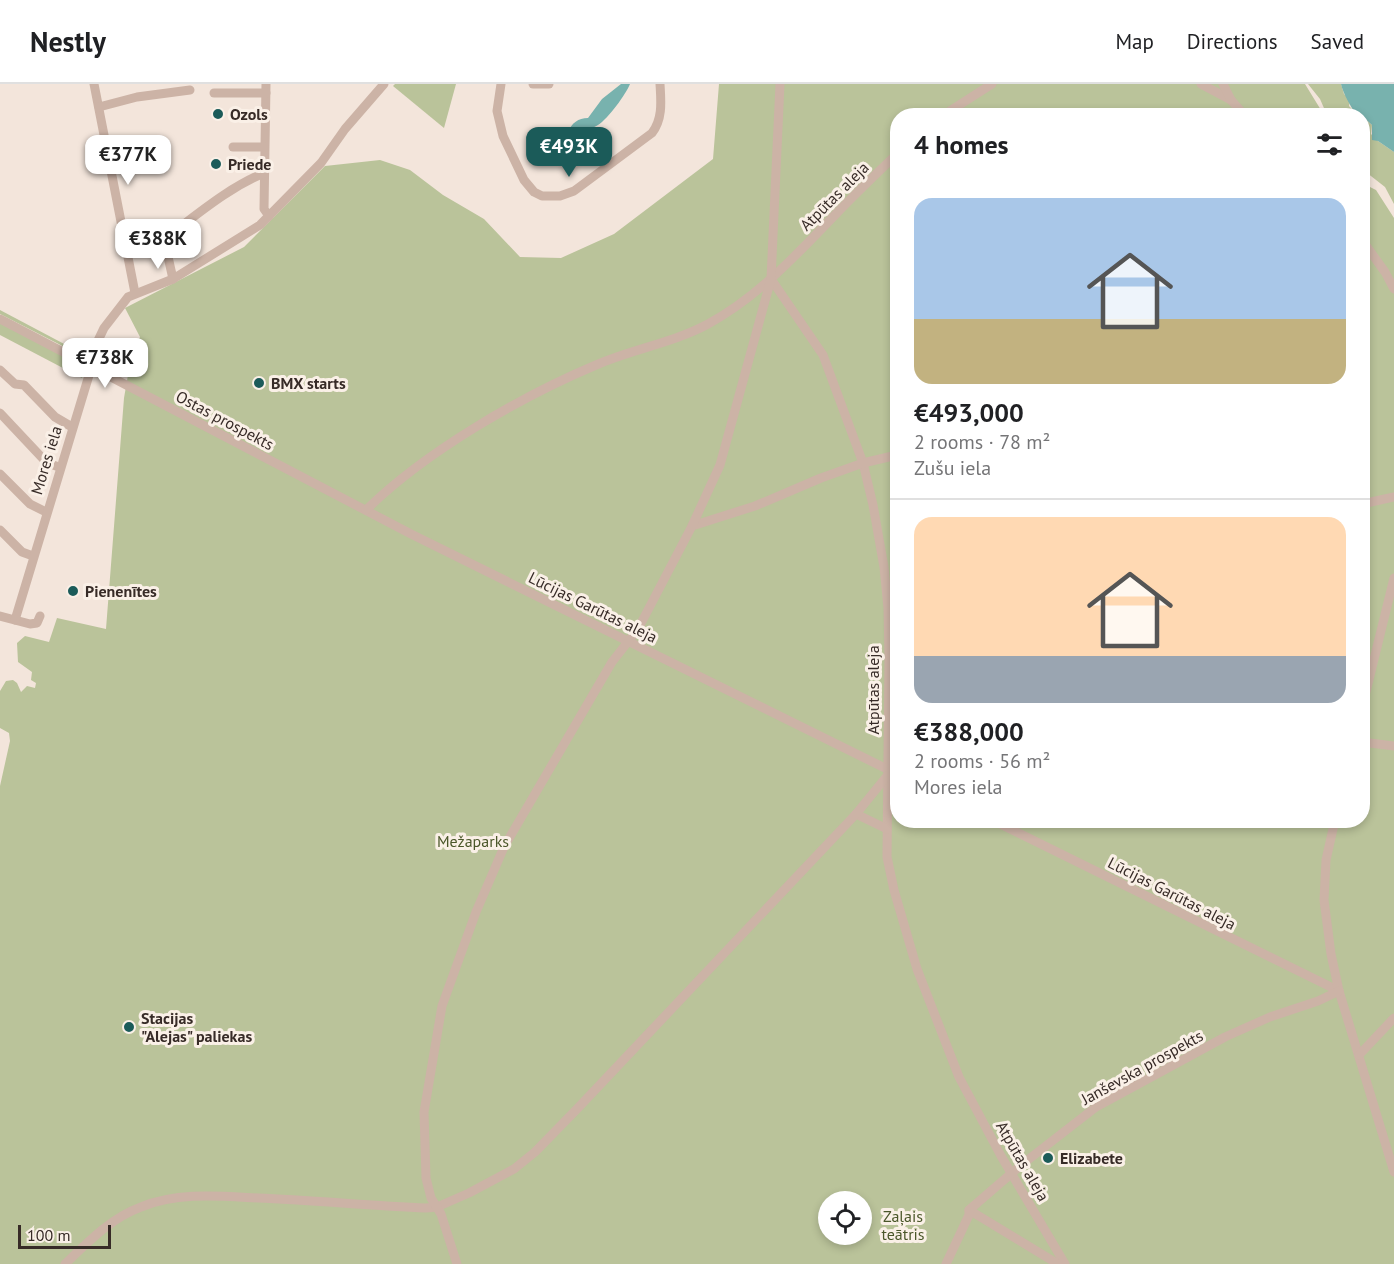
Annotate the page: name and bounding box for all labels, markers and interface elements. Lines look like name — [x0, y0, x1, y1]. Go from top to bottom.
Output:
text: Nestly — [30, 23, 106, 60]
text: Map — [1115, 28, 1154, 55]
text: Directions — [1187, 28, 1278, 55]
text: Saved — [1311, 28, 1364, 55]
place label: Ozols — [230, 104, 268, 124]
marker: Ozols — [211, 107, 225, 121]
pin: €493K — [527, 127, 611, 178]
text: 4 homes — [914, 128, 1009, 161]
icon: filters — [1313, 128, 1346, 161]
text: €493K — [540, 133, 598, 159]
pin: €377K — [86, 135, 170, 186]
text: €377K — [99, 141, 157, 167]
place label: Priede — [228, 154, 272, 174]
marker: Priede — [209, 157, 223, 171]
street label: Atpūtas aleja — [795, 157, 873, 235]
pin: €388K — [116, 219, 200, 270]
text: €388K — [129, 225, 187, 251]
icon: home — [1076, 237, 1184, 345]
pin: €738K — [63, 338, 147, 389]
text: €738K — [76, 344, 134, 370]
place label: BMX starts — [271, 373, 346, 393]
marker: BMX starts — [252, 376, 266, 390]
street label: Ostas prospekts — [173, 386, 278, 454]
text: €493,000 — [914, 396, 1024, 429]
street label: Mores iela — [26, 423, 66, 497]
text: 2 rooms · 78 m² — [914, 429, 1050, 455]
text: Zušu iela — [914, 455, 991, 481]
icon: home — [1076, 556, 1184, 664]
street label: Lūcijas Garūtas aleja — [525, 567, 661, 647]
place label: Pienenītes — [85, 581, 157, 601]
marker: Pienenītes — [66, 584, 80, 598]
street label: Atpūtas aleja — [863, 645, 883, 735]
text: €388,000 — [914, 715, 1024, 748]
text: 2 rooms · 56 m² — [914, 748, 1050, 774]
text: Mores iela — [914, 774, 1003, 800]
park label: Mežaparks — [437, 831, 509, 851]
street label: Lūcijas Garūtas aleja — [1105, 852, 1239, 934]
place label: Stacijas "Alejas" paliekas — [141, 1008, 252, 1046]
marker: Stacijas "Alejas" paliekas — [122, 1020, 136, 1034]
street label: Janševska prospekts — [1077, 1025, 1207, 1109]
street label: Atpūtas aleja — [992, 1117, 1054, 1205]
place label: Elizabete — [1060, 1148, 1123, 1168]
marker: Elizabete — [1041, 1151, 1055, 1165]
map controls — [818, 1191, 872, 1245]
button: locate — [818, 1191, 872, 1245]
park label: Zaļais teātris — [881, 1206, 925, 1244]
scale bar — [18, 1222, 111, 1250]
text: 100 m — [27, 1225, 70, 1245]

